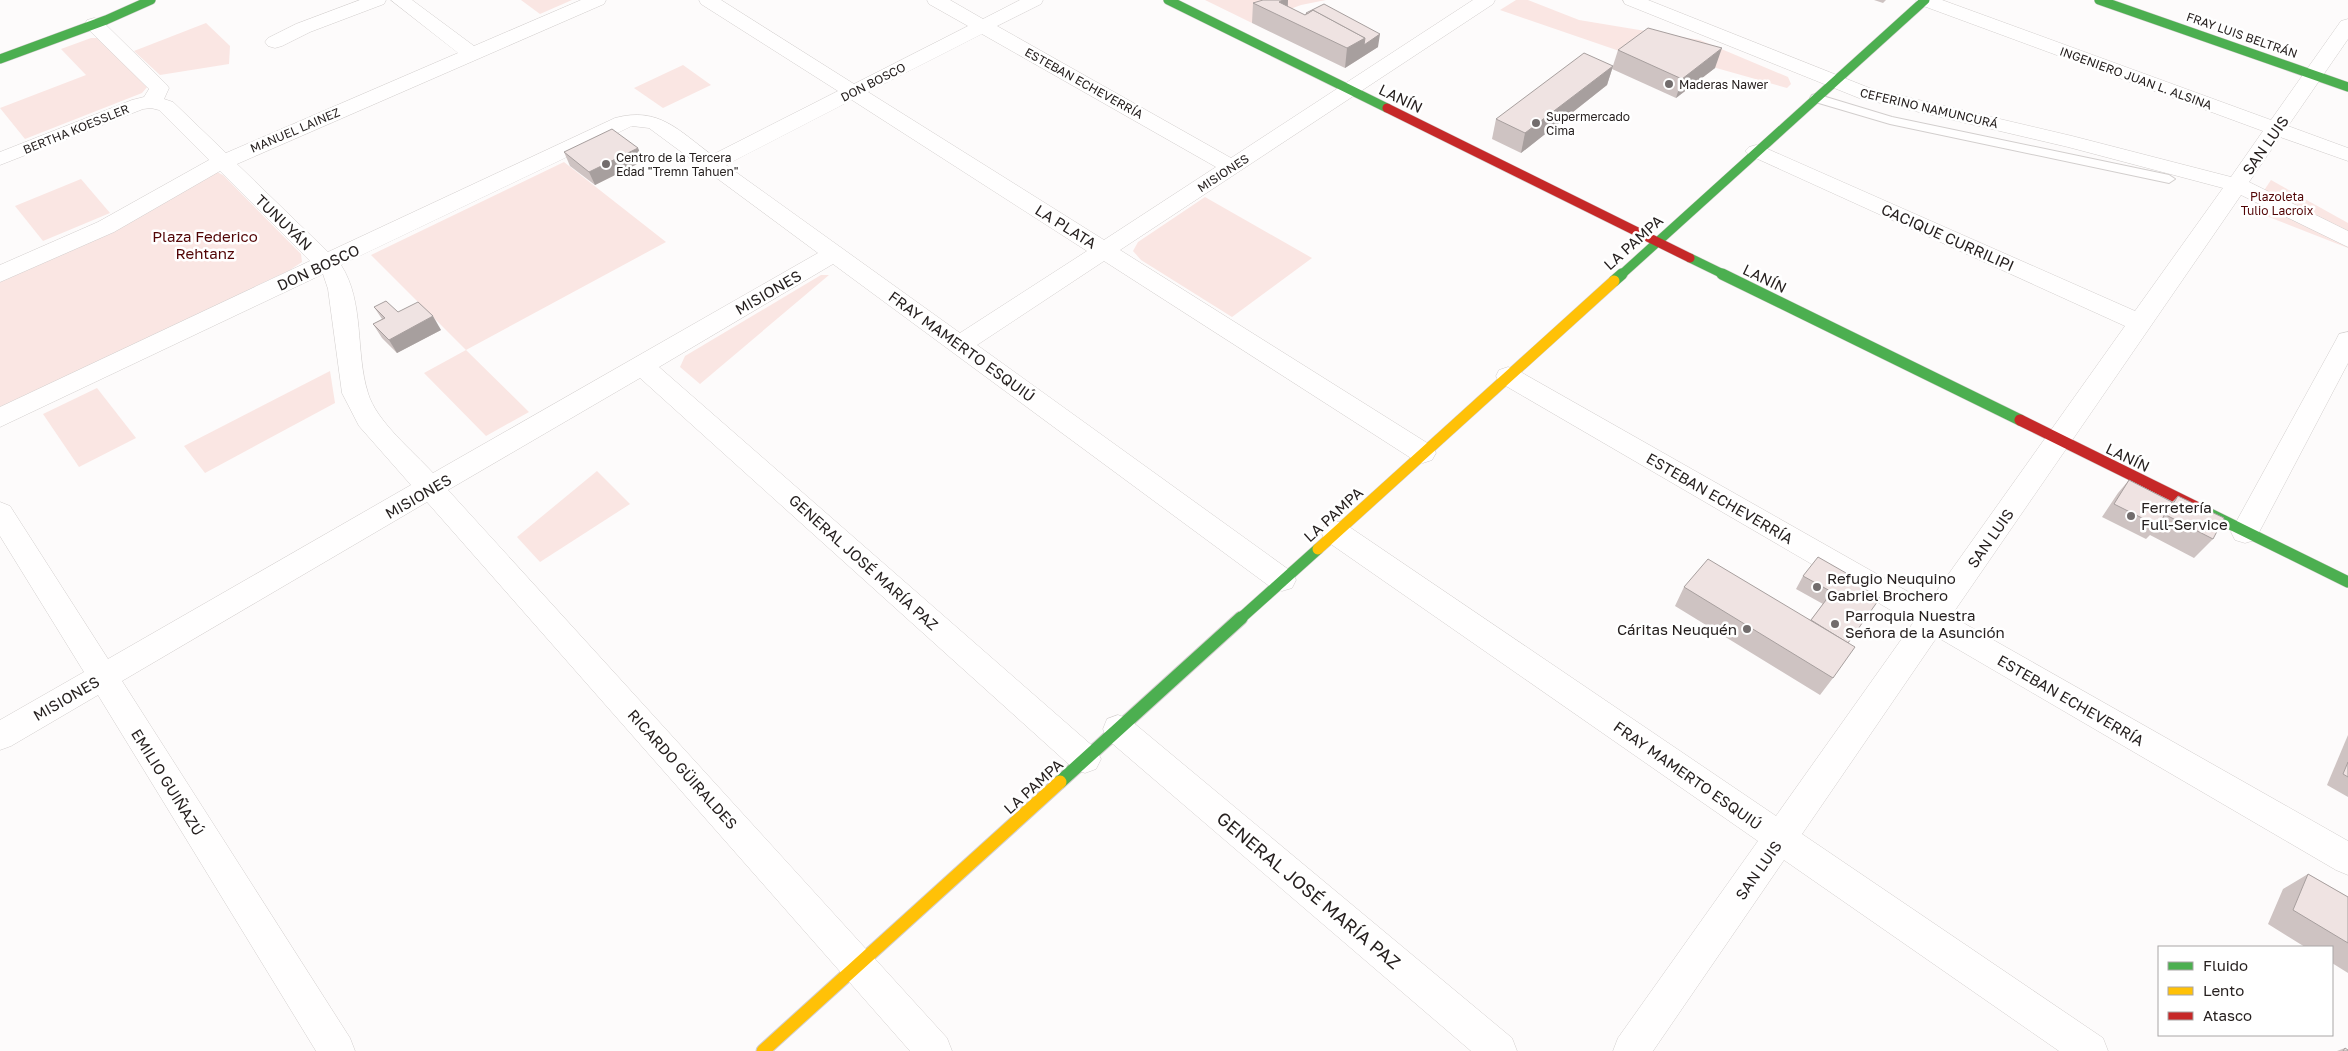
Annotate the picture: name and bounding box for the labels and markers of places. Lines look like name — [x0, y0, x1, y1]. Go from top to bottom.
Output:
place label: Maderas Nawer — [1679, 77, 1768, 92]
marker: Maderas Nawer — [1663, 78, 1675, 90]
place label: Supermercado Cima — [1546, 109, 1630, 138]
marker: Supermercado Cima — [1530, 117, 1542, 129]
place label: Centro de la Tercera Edad "Tremn Tahuen" — [616, 150, 738, 179]
marker: Centro de la Tercera Edad "Tremn Tahuen" — [600, 158, 612, 170]
place label: Ferretería Full-Service — [2141, 498, 2228, 533]
marker: Ferretería Full-Service — [2125, 510, 2137, 522]
place label: Refugio Neuquino Gabriel Brochero — [1827, 569, 1956, 604]
marker: Refugio Neuquino Gabriel Brochero — [1811, 581, 1823, 593]
place label: Parroquia Nuestra Señora de la Asunción — [1845, 606, 2005, 641]
marker: Parroquia Nuestra Señora de la Asunción — [1829, 618, 1841, 630]
place label: Cáritas Neuquén — [1617, 620, 1737, 638]
marker: Cáritas Neuquén — [1741, 623, 1753, 635]

